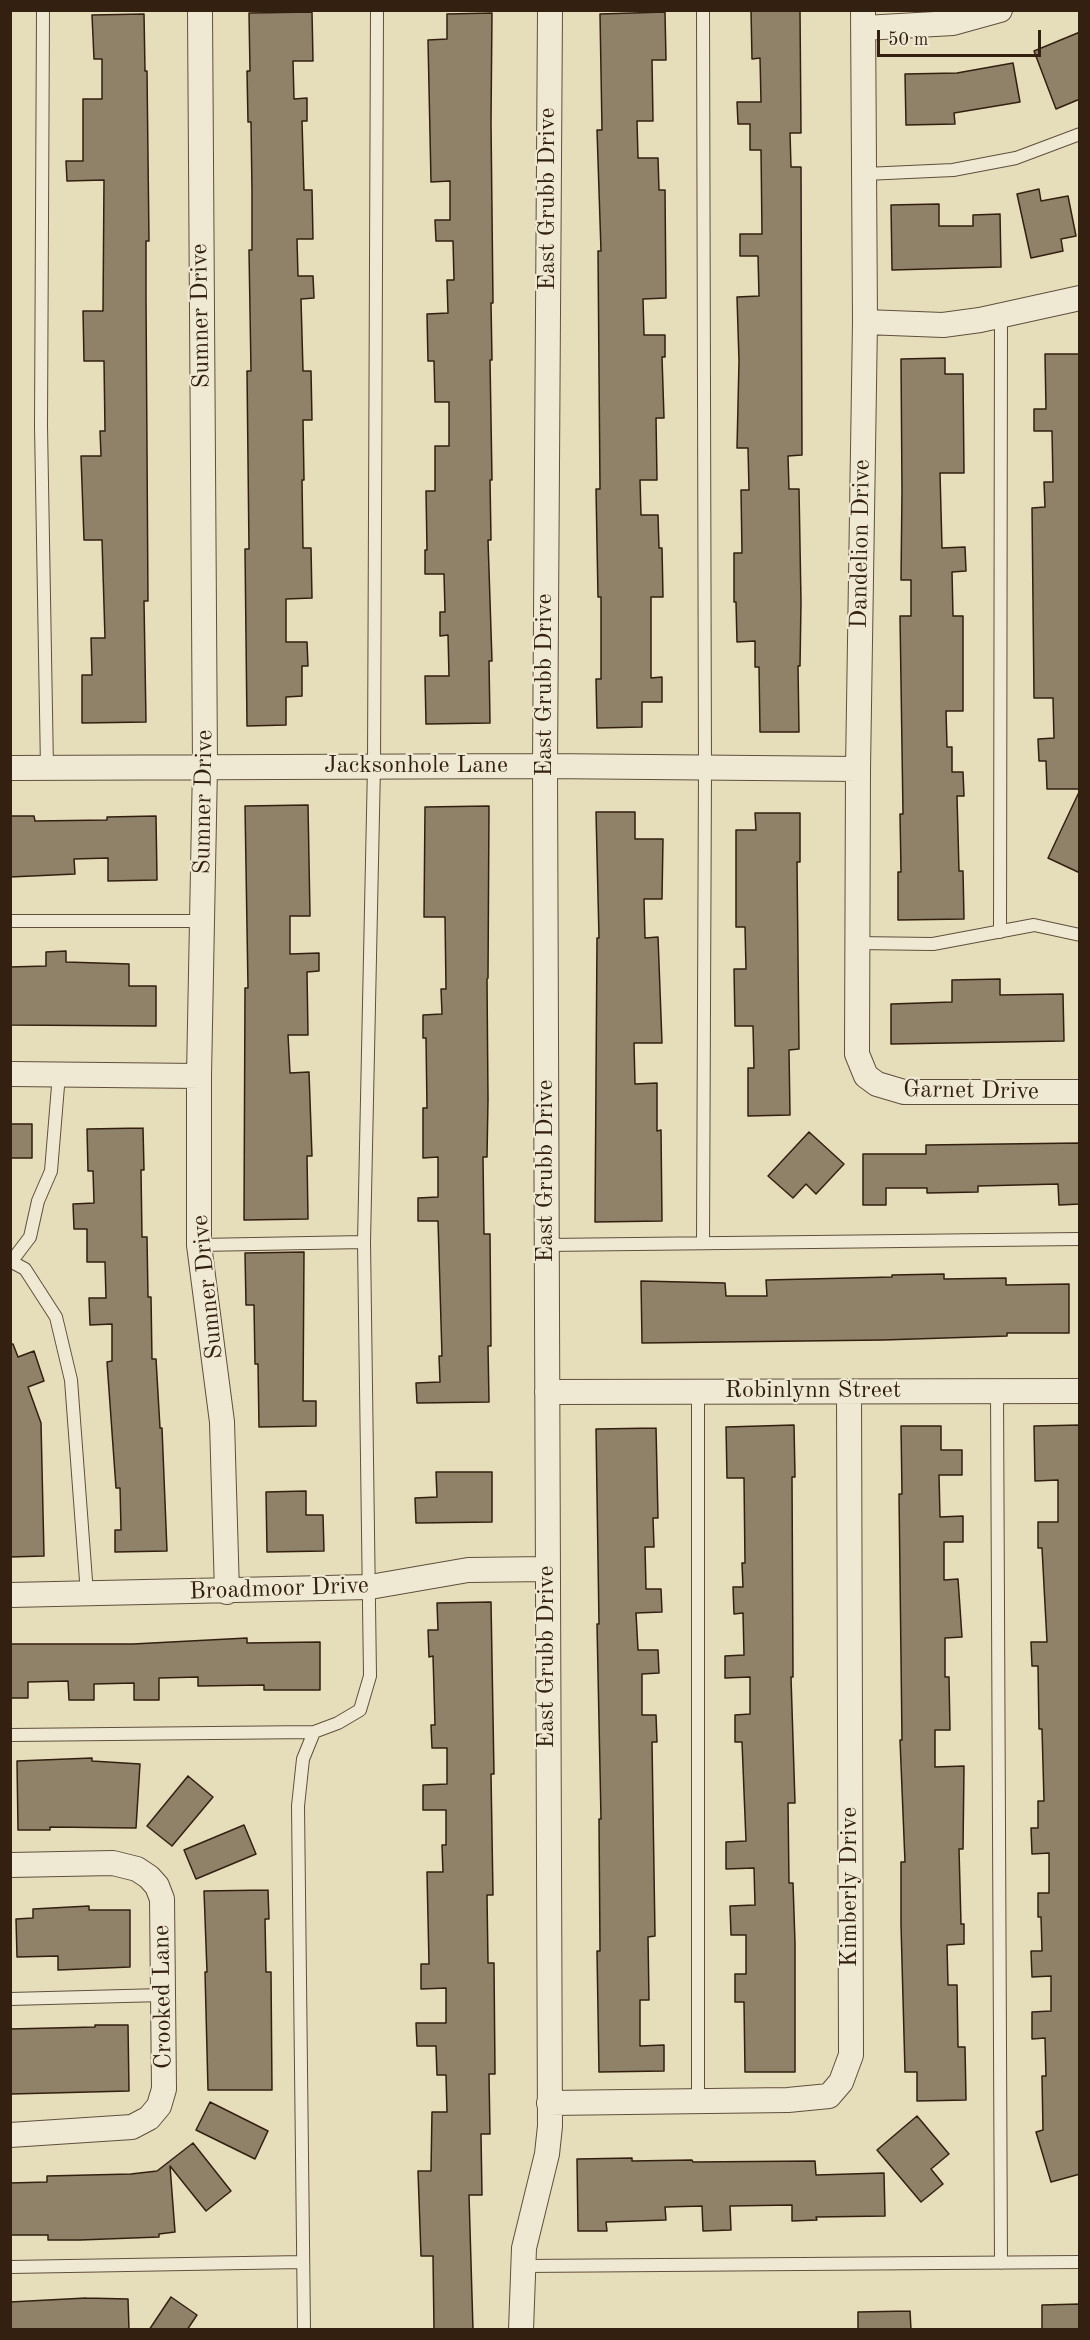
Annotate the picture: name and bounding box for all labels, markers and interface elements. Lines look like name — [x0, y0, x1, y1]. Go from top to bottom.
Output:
scale bar — [880, 18, 1044, 56]
text: 50 m — [888, 31, 928, 49]
street label: East Grubb Drive — [534, 108, 562, 290]
street label: Sumner Drive — [185, 243, 217, 389]
street label: Dandelion Drive — [845, 459, 877, 629]
street label: East Grubb Drive — [531, 594, 559, 776]
street label: Sumner Drive — [188, 729, 220, 875]
street label: Jacksonhole Lane — [324, 752, 508, 780]
street label: Garnet Drive — [903, 1075, 1039, 1107]
street label: East Grubb Drive — [532, 1080, 560, 1262]
street label: Sumner Drive — [186, 1213, 230, 1361]
street label: Robinlynn Street — [725, 1377, 901, 1405]
street label: East Grubb Drive — [533, 1566, 561, 1748]
street label: Broadmoor Drive — [189, 1571, 369, 1607]
street label: Kimberly Drive — [836, 1807, 864, 1967]
street label: Crooked Lane — [147, 1925, 179, 2069]

